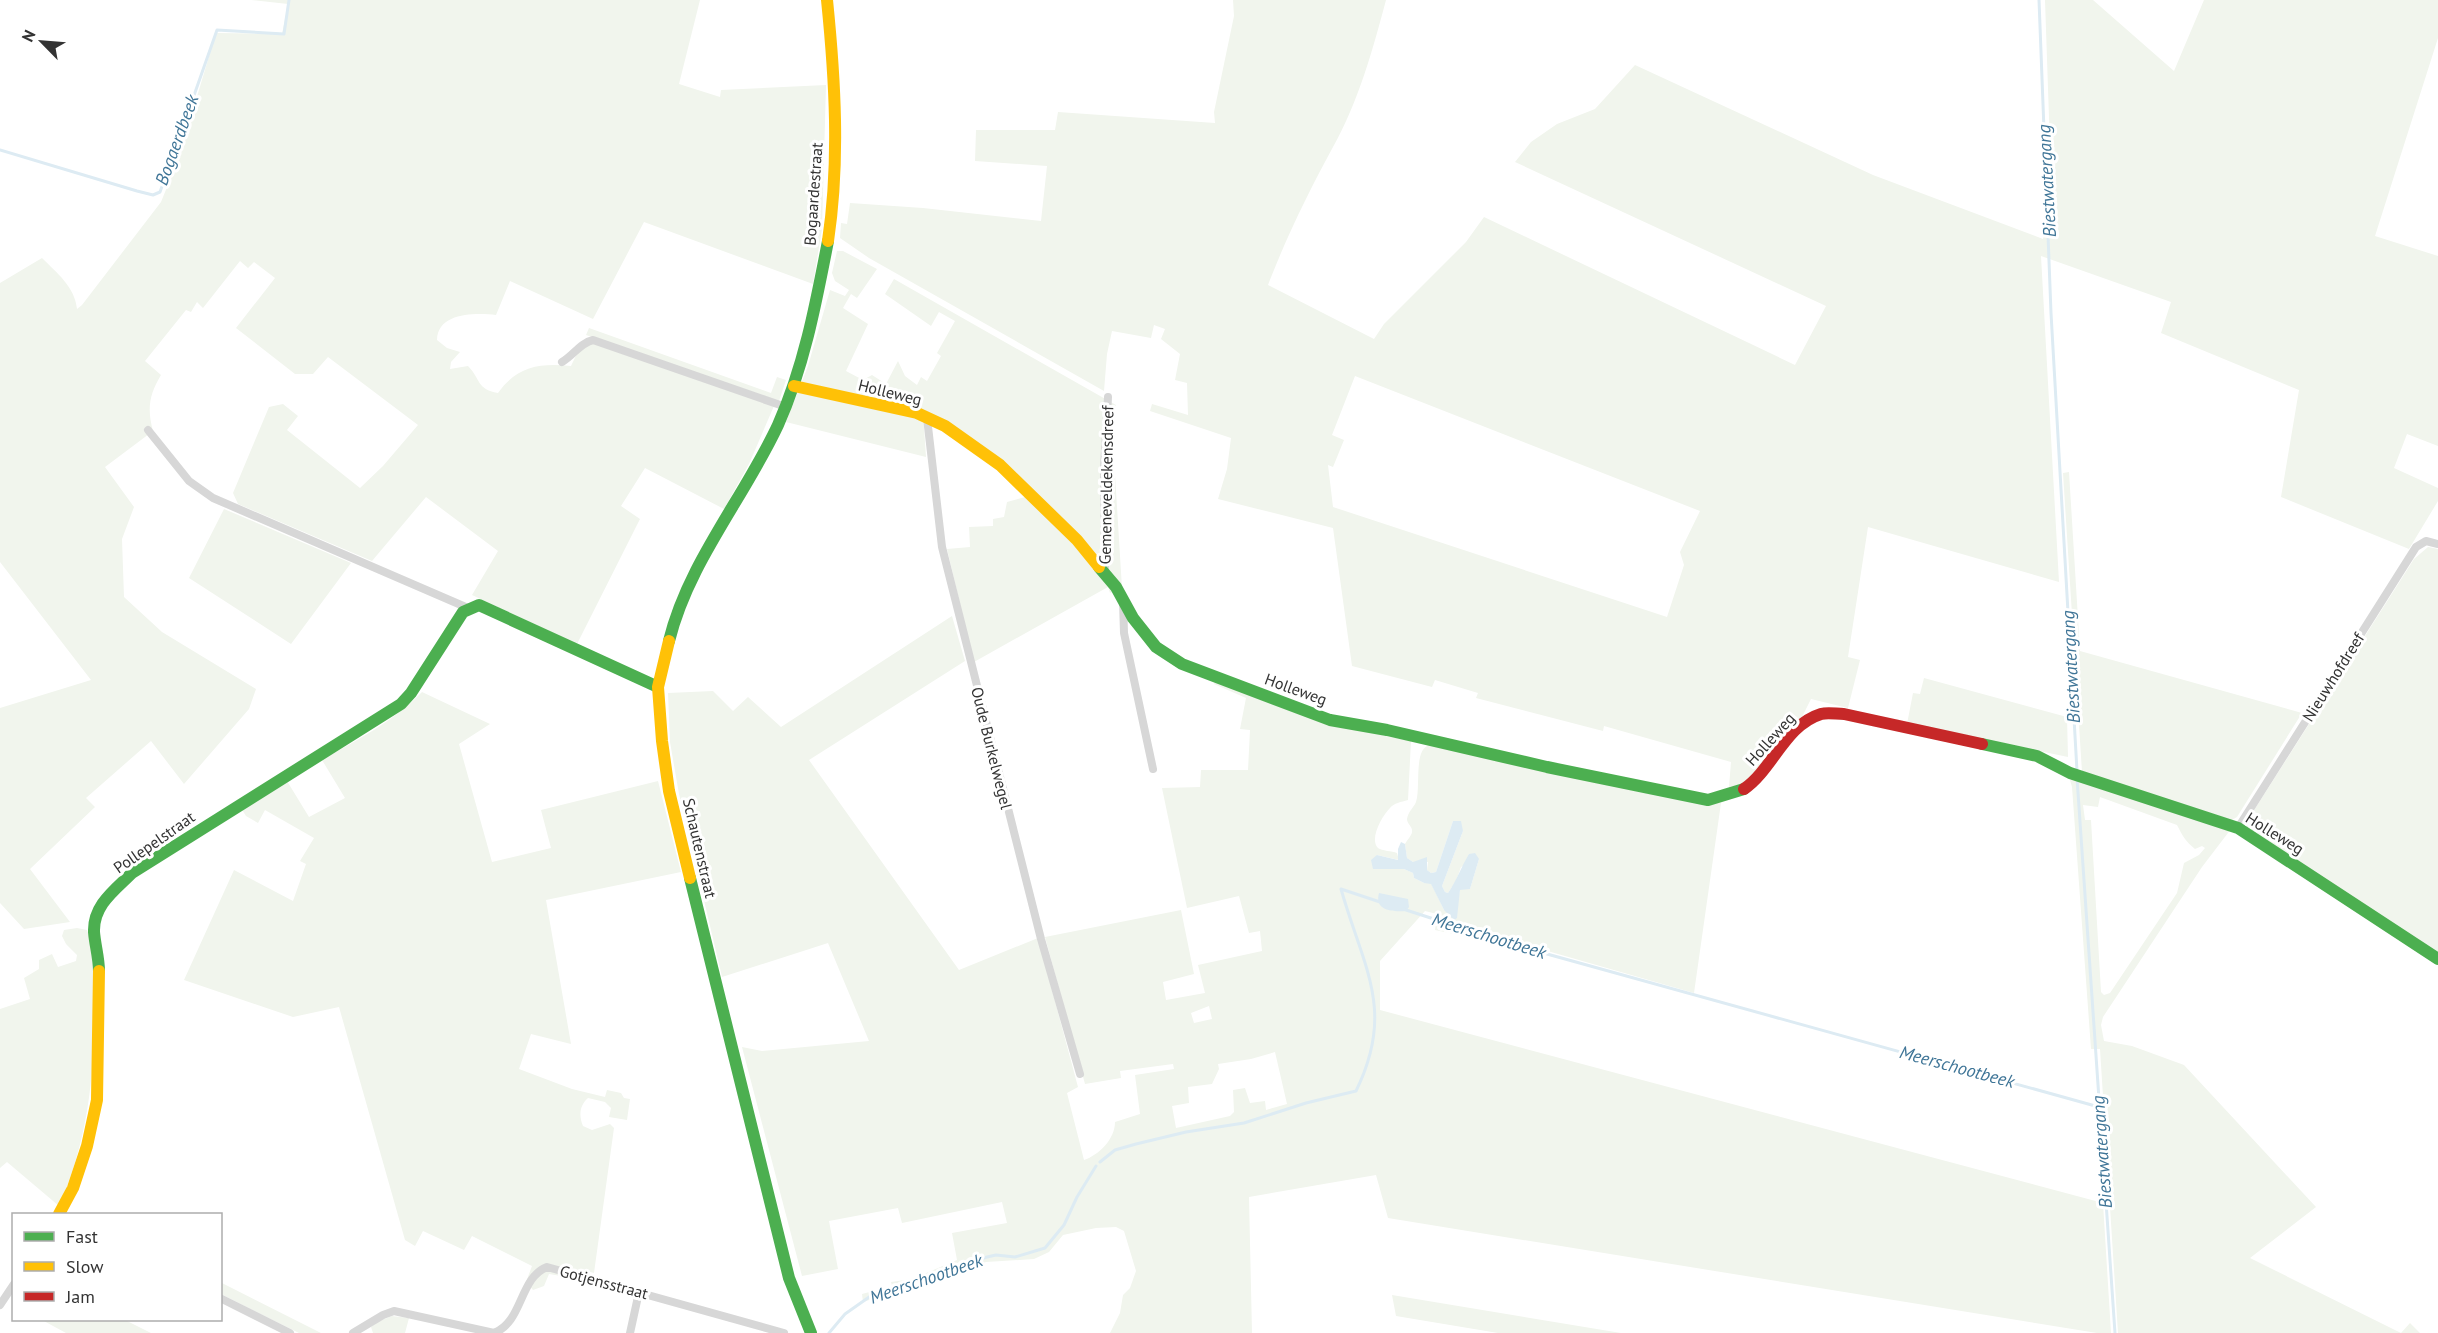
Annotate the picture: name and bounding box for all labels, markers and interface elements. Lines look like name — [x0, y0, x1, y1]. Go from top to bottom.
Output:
north arrow — [12, 12, 72, 72]
text: N — [17, 27, 40, 45]
water label: Bogaerdbeek — [150, 91, 204, 188]
water label: Biestwatergang — [2032, 124, 2061, 238]
street label: Bogaardestraat — [799, 141, 827, 246]
street label: Holleweg — [856, 374, 924, 410]
street label: Gemeneveldekensdreef — [1095, 404, 1117, 565]
water label: Biestwatergang — [2056, 610, 2085, 724]
street label: Nieuwhofdreef — [2298, 628, 2369, 725]
street label: Holleweg — [1262, 669, 1330, 709]
street label: Oude Burkelwegel — [967, 685, 1017, 811]
street label: Holleweg — [1741, 708, 1799, 770]
street label: Schautenstraat — [679, 796, 721, 901]
street label: Pollepelstraat — [109, 806, 199, 877]
street label: Holleweg — [2242, 807, 2308, 859]
water label: Meerschootbeek — [1429, 907, 1550, 964]
water label: Meerschootbeek — [1897, 1040, 2018, 1093]
water label: Biestwatergang — [2086, 1095, 2117, 1209]
legend — [12, 1213, 222, 1321]
text: Fast — [66, 1225, 98, 1248]
water label: Meerschootbeek — [866, 1248, 986, 1309]
text: Slow — [66, 1255, 104, 1278]
street label: Gotjensstraat — [558, 1261, 651, 1304]
text: Jam — [65, 1285, 95, 1308]

